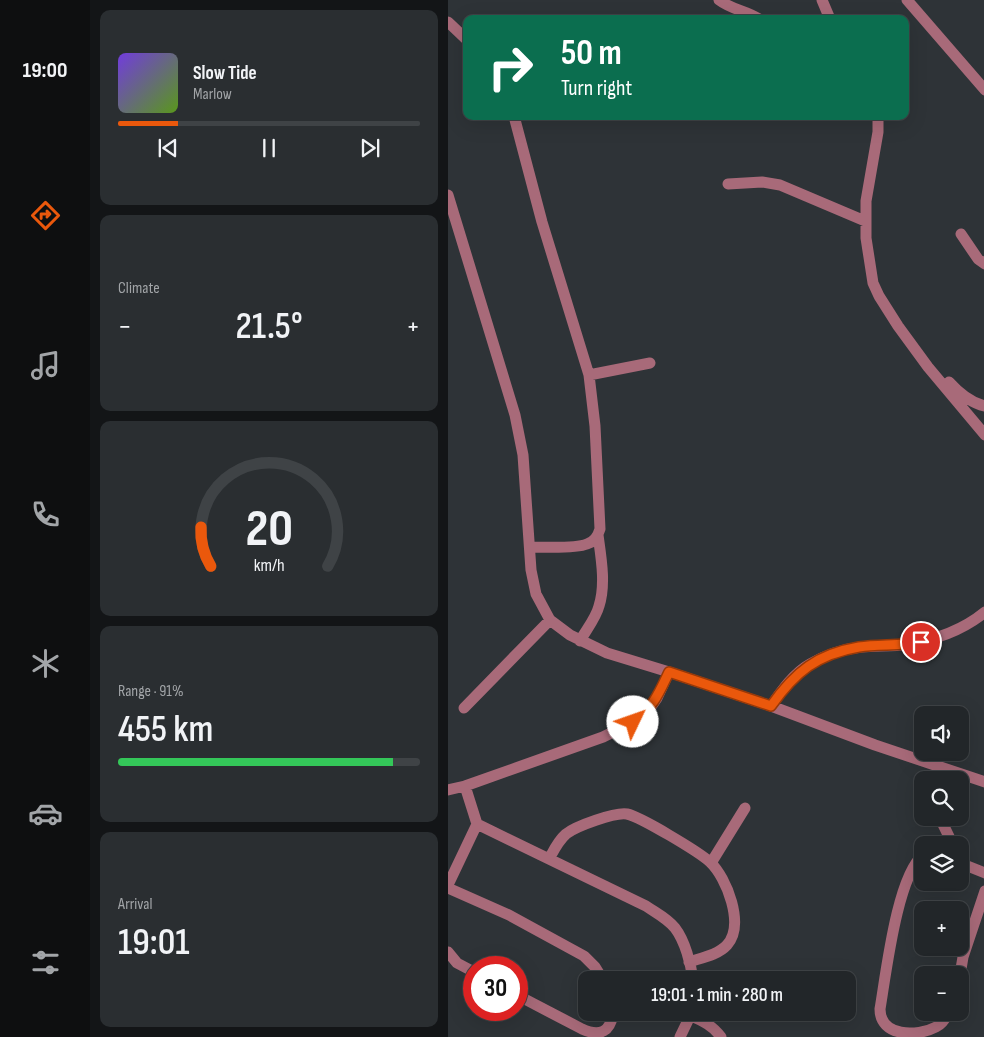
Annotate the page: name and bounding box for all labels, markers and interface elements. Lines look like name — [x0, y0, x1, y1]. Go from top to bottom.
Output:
text: 50 m — [561, 32, 622, 75]
icon: right — [478, 35, 543, 100]
text: 19:00 — [23, 57, 67, 84]
text: Slow Tide — [193, 62, 257, 85]
text: Turn right — [561, 75, 632, 102]
text: Marlow — [193, 85, 232, 104]
icon: previous — [154, 134, 182, 162]
icon: pause — [255, 134, 283, 162]
icon: next — [356, 134, 384, 162]
icon: directions — [28, 198, 63, 233]
text: Climate — [118, 279, 160, 298]
text: 21.5° — [235, 304, 303, 349]
text: − — [118, 310, 132, 343]
text: + — [406, 310, 420, 343]
icon: music — [28, 348, 63, 383]
icon: phone — [28, 497, 63, 532]
text: 20 — [245, 498, 293, 561]
text: km/h — [254, 555, 284, 576]
pin — [900, 621, 942, 663]
icon: arrive — [907, 628, 935, 656]
icon: climate — [28, 646, 63, 681]
text: Range · 91% — [118, 682, 184, 701]
position arrow — [606, 695, 658, 747]
map controls — [914, 706, 969, 1021]
button: sound — [914, 706, 969, 761]
text: 455 km — [118, 707, 213, 752]
button: search — [914, 771, 969, 826]
icon: car — [28, 796, 63, 831]
button: layers — [914, 836, 969, 891]
text: Arrival — [118, 895, 152, 914]
button: + — [914, 901, 969, 956]
text: 19:01 — [118, 920, 189, 965]
icon: filters — [28, 945, 63, 980]
speed limit sign: 30 — [463, 956, 528, 1021]
button: − — [914, 966, 969, 1021]
text: 19:01 · 1 min · 280 m — [651, 984, 783, 1007]

